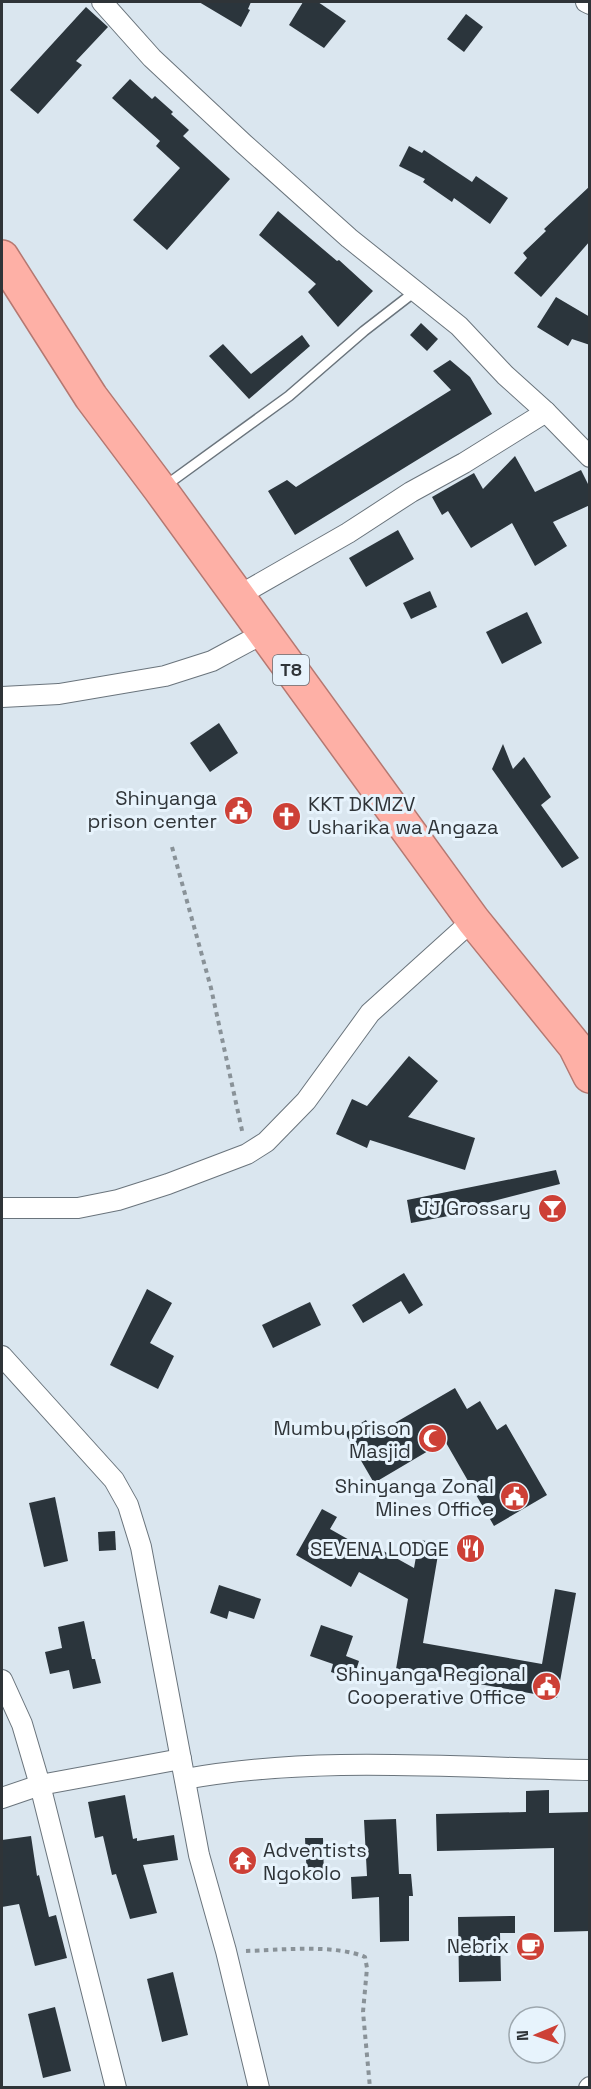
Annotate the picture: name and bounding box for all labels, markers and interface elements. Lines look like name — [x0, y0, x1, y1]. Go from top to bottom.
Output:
road number: T8 — [273, 655, 309, 685]
place label: Shinyanga prison center — [87, 785, 217, 834]
place label: KKT DKMZV Usharika wa Angaza — [308, 791, 499, 840]
public building icon: Shinyanga prison center — [222, 794, 254, 826]
church icon: KKT DKMZV Usharika wa Angaza — [271, 800, 303, 832]
bar icon: JJ Grossary — [536, 1192, 568, 1224]
place label: JJ Grossary — [418, 1195, 531, 1221]
place label: Mumbu prison Masjid — [274, 1415, 411, 1464]
mosque icon: Mumbu prison Masjid — [416, 1423, 448, 1455]
place label: Shinyanga Zonal Mines Office — [335, 1473, 494, 1522]
public building icon: Shinyanga Zonal Mines Office — [499, 1481, 531, 1513]
restaurant icon: SEVENA LODGE — [454, 1533, 486, 1565]
place label: SEVENA LODGE — [310, 1536, 449, 1562]
place label: Shinyanga Regional Cooperative Office — [336, 1661, 526, 1710]
public building icon: Shinyanga Regional Cooperative Office — [531, 1670, 563, 1702]
place label: Adventists Ngokolo — [263, 1837, 367, 1886]
temple icon: Adventists Ngokolo — [226, 1845, 258, 1877]
cafe icon: Nebrix — [514, 1930, 546, 1962]
place label: Nebrix — [447, 1933, 509, 1959]
north arrow — [507, 2005, 567, 2065]
text: N — [512, 2030, 533, 2041]

